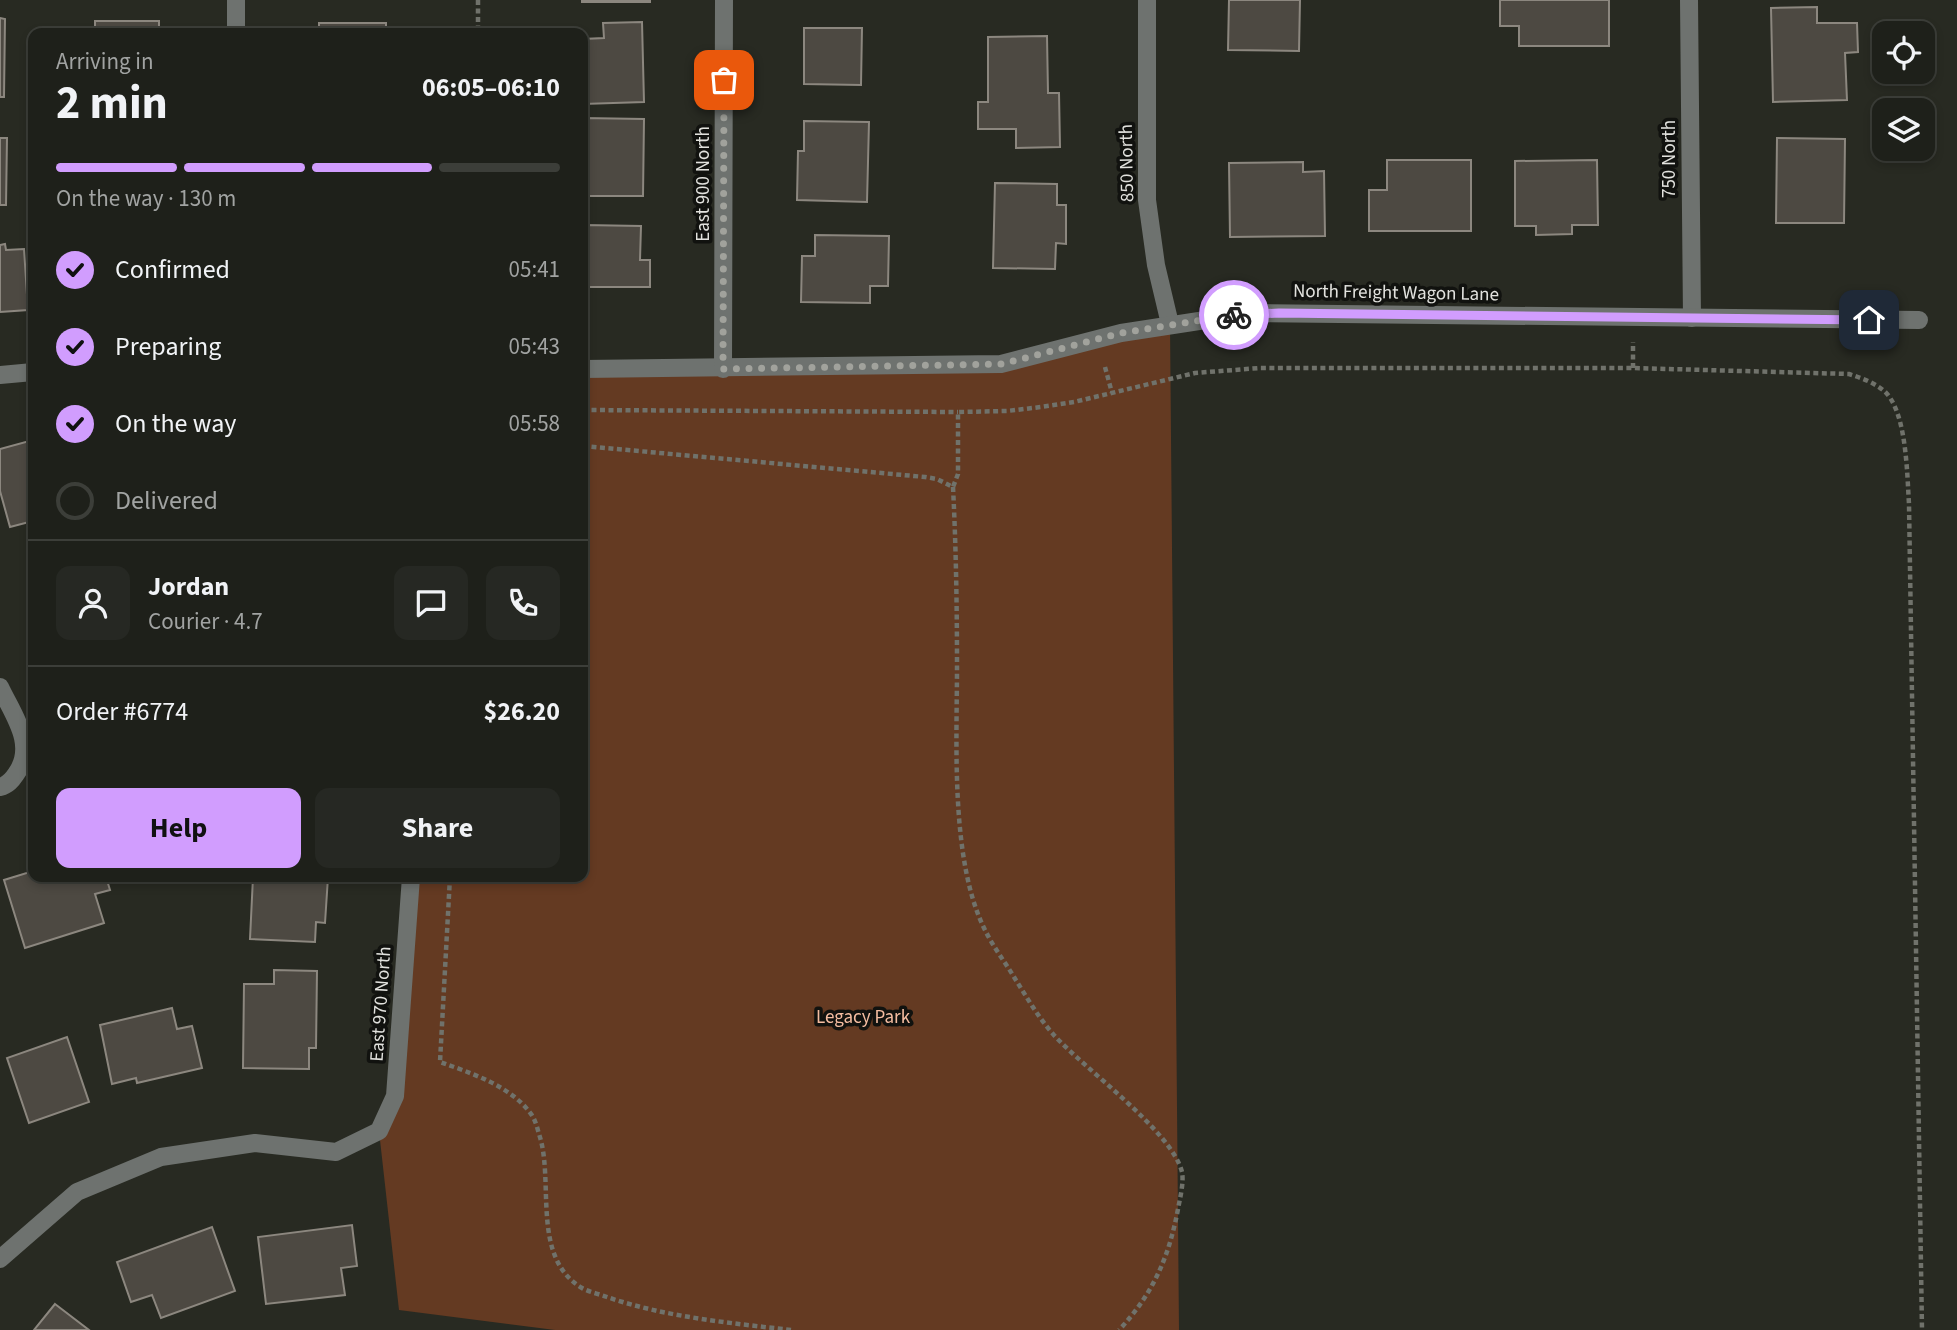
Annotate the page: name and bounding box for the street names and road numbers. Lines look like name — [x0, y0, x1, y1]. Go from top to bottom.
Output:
street label: 750 North — [1656, 120, 1683, 198]
street label: 850 North — [1113, 124, 1141, 202]
street label: East 900 North — [690, 126, 717, 242]
street label: North Freight Wagon Lane — [1293, 278, 1499, 308]
street label: East 970 North — [364, 945, 398, 1063]

